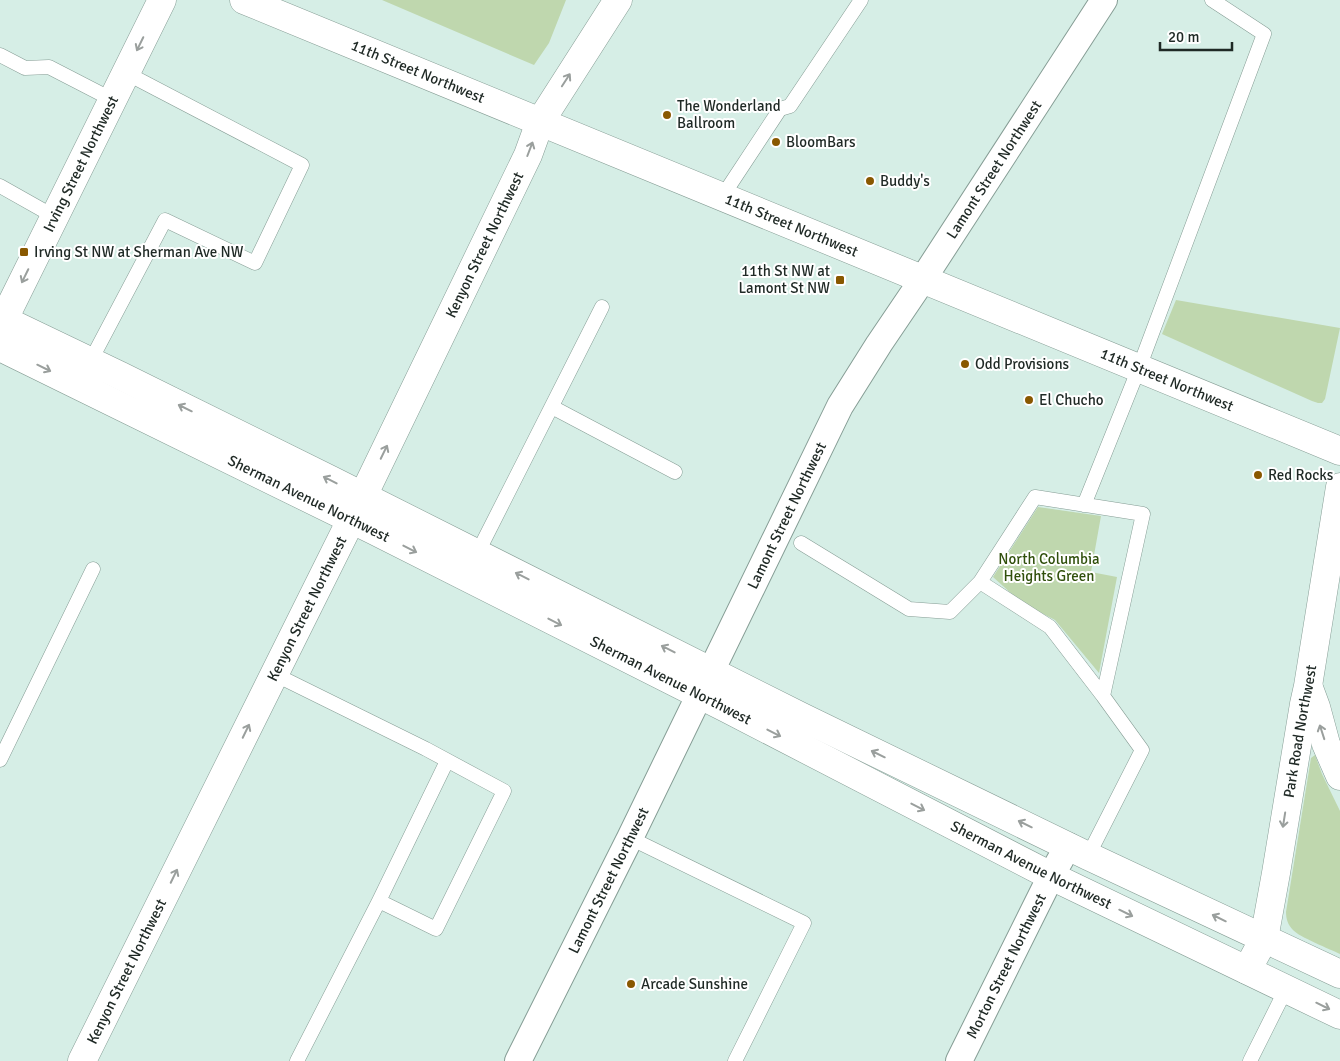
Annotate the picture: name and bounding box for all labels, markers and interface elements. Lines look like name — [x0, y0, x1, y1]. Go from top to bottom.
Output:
scale bar — [1160, 20, 1232, 52]
text: 20 m — [1168, 28, 1199, 46]
one-way arrow — [135, 36, 144, 51]
street label: 11th Street Northwest — [349, 36, 487, 107]
one-way arrow — [561, 74, 571, 88]
street label: Irving Street Northwest — [39, 93, 122, 235]
place label: The Wonderland Ballroom — [677, 97, 781, 132]
street label: Lamont Street Northwest — [943, 97, 1045, 242]
marker: The Wonderland Ballroom — [661, 109, 673, 121]
place label: BloomBars — [786, 133, 856, 151]
marker: BloomBars — [770, 136, 782, 148]
one-way arrow — [526, 141, 535, 157]
street label: Kenyon Street Northwest — [442, 169, 527, 321]
place label: Buddy's — [880, 172, 930, 190]
marker: Buddy's — [864, 175, 876, 187]
street label: 11th Street Northwest — [722, 190, 861, 261]
place label: Irving St NW at Sherman Ave NW — [34, 243, 244, 261]
marker: Irving St NW at Sherman Ave NW — [18, 246, 30, 258]
place label: 11th St NW at Lamont St NW — [738, 262, 830, 297]
one-way arrow — [20, 268, 29, 283]
marker: 11th St NW at Lamont St NW — [834, 274, 846, 286]
street label: 11th Street Northwest — [1098, 344, 1236, 415]
place label: Odd Provisions — [975, 355, 1070, 373]
marker: Odd Provisions — [959, 358, 971, 370]
one-way arrow — [36, 364, 51, 374]
place label: El Chucho — [1039, 391, 1104, 409]
marker: El Chucho — [1023, 394, 1035, 406]
one-way arrow — [177, 403, 192, 413]
street label: Lamont Street Northwest — [743, 439, 830, 592]
one-way arrow — [379, 445, 389, 460]
street label: Sherman Avenue Northwest — [225, 451, 393, 546]
place label: Red Rocks — [1268, 466, 1334, 484]
marker: Red Rocks — [1252, 469, 1264, 481]
one-way arrow — [323, 475, 338, 484]
street label: Kenyon Street Northwest — [263, 533, 351, 684]
one-way arrow — [402, 545, 417, 554]
park label: North Columbia Heights Green — [998, 550, 1100, 585]
one-way arrow — [515, 571, 530, 581]
one-way arrow — [547, 618, 562, 627]
street label: Sherman Avenue Northwest — [587, 632, 754, 728]
one-way arrow — [660, 644, 675, 654]
street label: Park Road Northwest — [1280, 664, 1320, 799]
one-way arrow — [242, 724, 251, 739]
one-way arrow — [1317, 724, 1327, 740]
one-way arrow — [766, 729, 781, 738]
one-way arrow — [871, 749, 886, 758]
one-way arrow — [911, 802, 926, 812]
street label: Lamont Street Northwest — [564, 804, 653, 957]
one-way arrow — [1279, 812, 1289, 828]
street label: Sherman Avenue Northwest — [948, 817, 1115, 913]
one-way arrow — [1017, 819, 1032, 829]
one-way arrow — [170, 869, 179, 884]
street label: Morton Street Northwest — [963, 891, 1050, 1042]
street label: Kenyon Street Northwest — [83, 896, 170, 1047]
one-way arrow — [1119, 908, 1134, 918]
one-way arrow — [1212, 913, 1227, 923]
place label: Arcade Sunshine — [641, 975, 748, 993]
marker: Arcade Sunshine — [625, 978, 637, 990]
one-way arrow — [1315, 1002, 1330, 1012]

